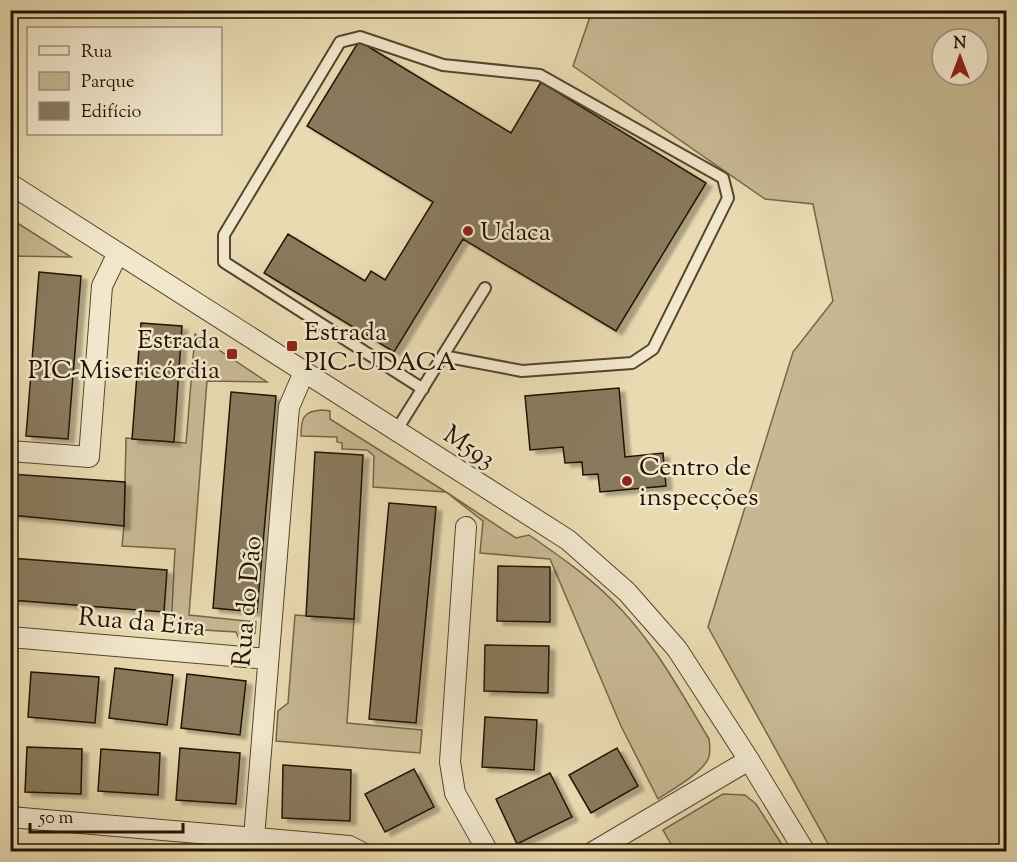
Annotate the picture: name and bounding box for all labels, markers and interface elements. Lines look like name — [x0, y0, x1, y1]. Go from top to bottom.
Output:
legend — [27, 27, 222, 135]
north arrow — [930, 27, 990, 87]
text: N — [954, 33, 967, 56]
text: Rua — [81, 40, 112, 66]
text: Parque — [81, 70, 134, 96]
text: Edifício — [81, 100, 142, 126]
place label: Udaca — [480, 215, 551, 252]
marker: Udaca — [461, 224, 475, 238]
place label: Estrada PIC-UDACA — [304, 315, 457, 382]
place label: Estrada PIC-Misericórdia — [28, 323, 220, 390]
marker: Estrada PIC-UDACA — [285, 339, 299, 353]
marker: Estrada PIC-Misericórdia — [225, 347, 239, 361]
street label: M593 — [435, 417, 502, 479]
place label: Centro de inspecções — [639, 450, 759, 517]
marker: Centro de inspecções — [620, 474, 634, 488]
street label: Rua do Dão — [224, 534, 273, 668]
street label: Rua da Eira — [77, 600, 207, 647]
scale bar — [30, 796, 183, 834]
text: 50 m — [38, 806, 74, 832]

